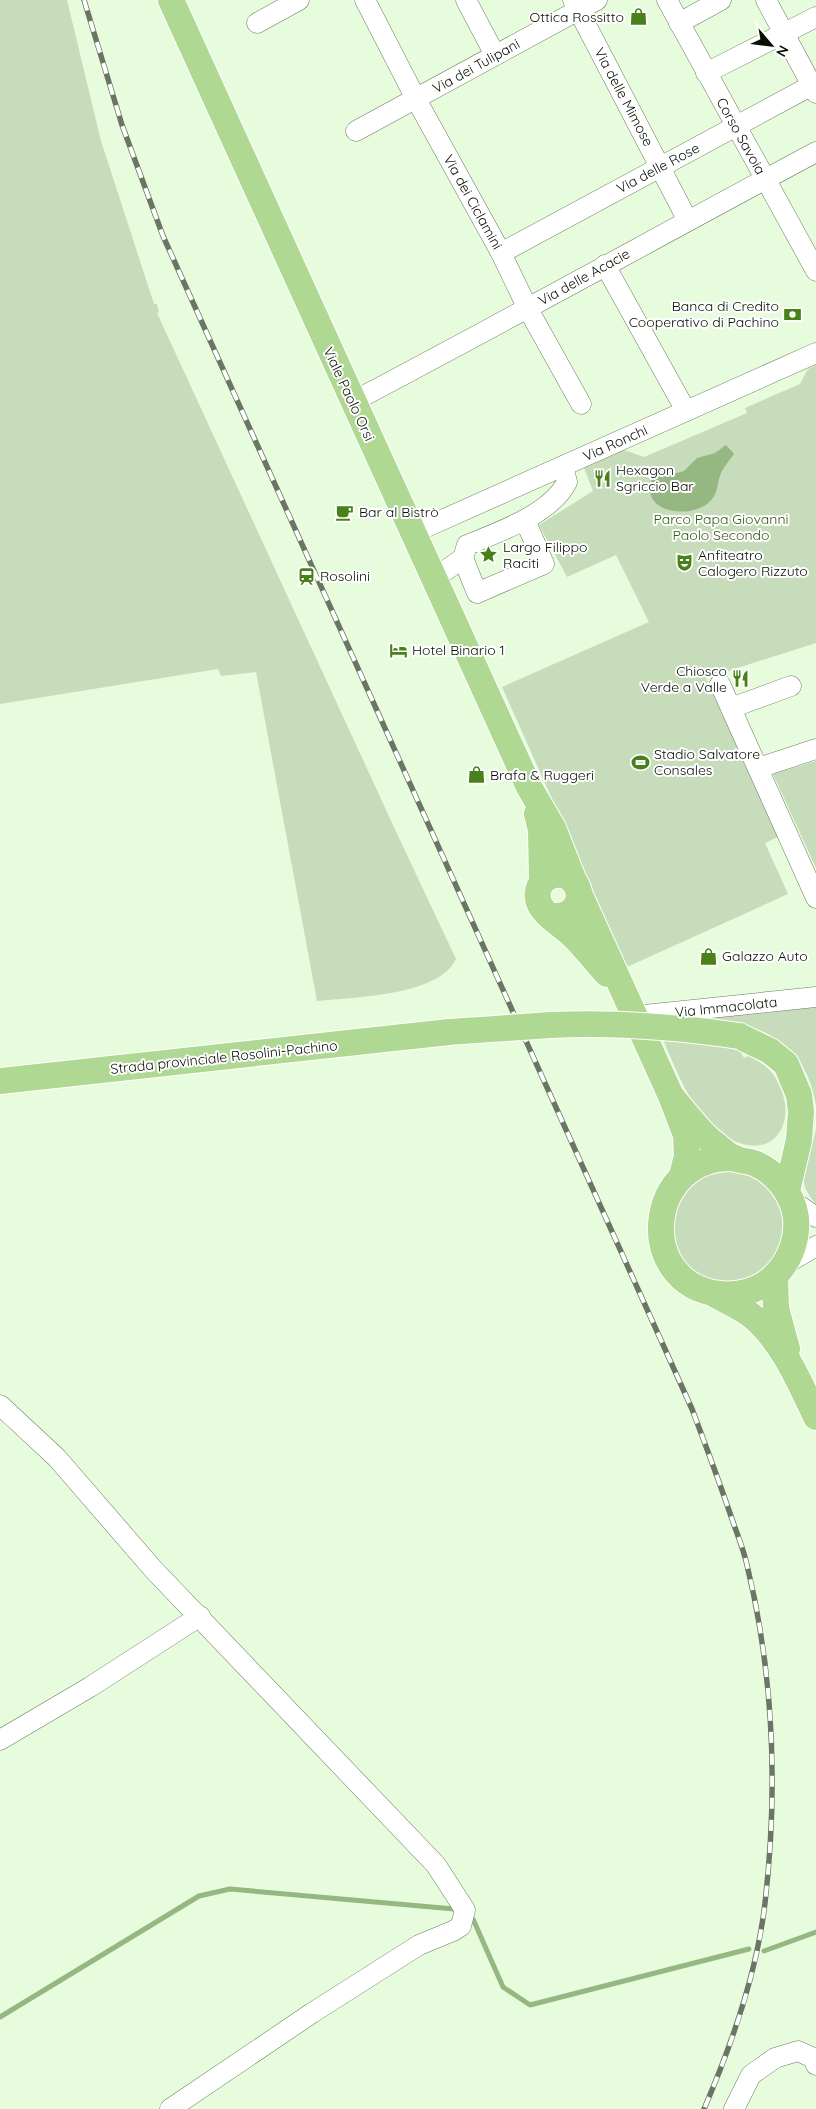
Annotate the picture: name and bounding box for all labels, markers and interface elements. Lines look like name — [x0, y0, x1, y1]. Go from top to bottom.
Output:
shop icon: Ottica Rossitto — [628, 7, 648, 27]
place label: Ottica Rossitto — [529, 8, 624, 26]
north arrow — [746, 20, 796, 70]
street label: Via dei Tulipani — [429, 35, 523, 97]
text: N — [772, 42, 793, 60]
street label: Via delle Mimose — [590, 45, 658, 150]
street label: Corso Savoia — [712, 94, 770, 178]
street label: Via delle Rose — [613, 139, 703, 197]
street label: Via dei Ciclamini — [439, 151, 507, 253]
street label: Via delle Acacie — [535, 244, 633, 310]
place label: Banca di Credito Cooperativo di Pachino — [629, 297, 779, 331]
bank icon: Banca di Credito Cooperativo di Pachino — [783, 304, 803, 324]
street label: Viale Paolo Orsi — [319, 344, 379, 444]
street label: Via Ronchi — [580, 421, 650, 465]
place label: Hexagon Sgriccio Bar — [616, 461, 694, 495]
restaurant icon: Hexagon Sgriccio Bar — [592, 468, 612, 488]
cafe icon: Bar al Bistrò — [335, 502, 355, 522]
place label: Bar al Bistrò — [359, 503, 439, 521]
park label: Parco Papa Giovanni Paolo Secondo — [653, 510, 789, 544]
place label: Largo Filippo Raciti — [503, 538, 587, 572]
place icon: Largo Filippo Raciti — [479, 545, 499, 565]
place label: Anfiteatro Calogero Rizzuto — [698, 546, 808, 580]
theatre icon: Anfiteatro Calogero Rizzuto — [674, 553, 694, 573]
station icon: Rosolini — [296, 566, 316, 586]
place label: Rosolini — [320, 567, 370, 585]
hotel icon: Hotel Binario 1 — [388, 640, 408, 660]
place label: Hotel Binario 1 — [412, 641, 505, 659]
place label: Chiosco Verde a Valle — [641, 662, 727, 696]
restaurant icon: Chiosco Verde a Valle — [731, 669, 751, 689]
place label: Stadio Salvatore Consales — [654, 745, 760, 779]
sports icon: Stadio Salvatore Consales — [630, 752, 650, 772]
shop icon: Brafa & Ruggeri — [466, 765, 486, 785]
place label: Brafa & Ruggeri — [490, 766, 594, 784]
shop icon: Galazzo Auto — [698, 946, 718, 966]
place label: Galazzo Auto — [722, 947, 808, 965]
street label: Via Immacolata — [674, 993, 778, 1021]
street label: Strada provinciale Rosolini-Pachino — [110, 1036, 338, 1078]

